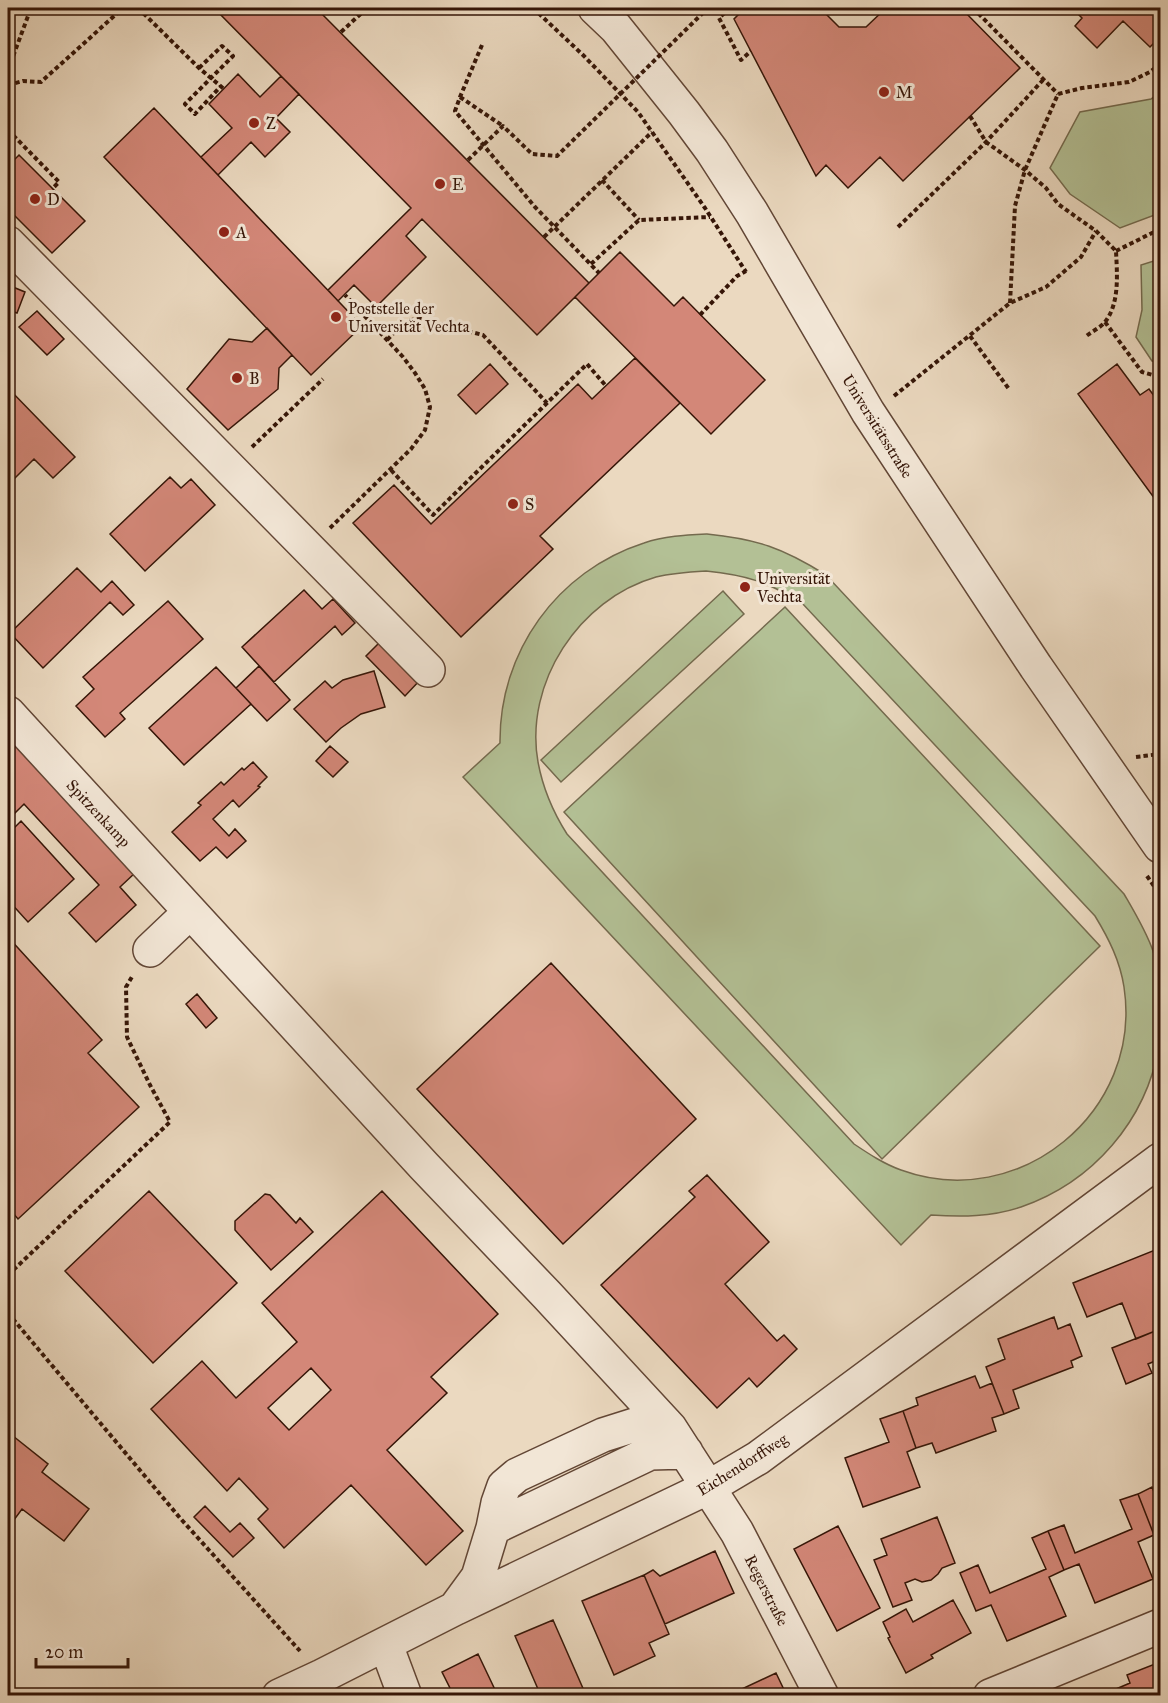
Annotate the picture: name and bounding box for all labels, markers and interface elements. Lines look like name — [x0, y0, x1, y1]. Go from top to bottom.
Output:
place label: M — [896, 83, 913, 102]
marker: M — [877, 85, 891, 99]
place label: Z — [266, 114, 276, 133]
marker: Z — [247, 116, 261, 130]
place label: E — [452, 175, 463, 194]
marker: E — [433, 177, 447, 191]
place label: D — [47, 190, 60, 209]
marker: D — [28, 192, 42, 206]
place label: A — [235, 223, 247, 242]
marker: A — [217, 225, 231, 239]
place label: Poststelle der Universität Vechta — [348, 299, 470, 336]
marker: Poststelle der Universität Vechta — [329, 310, 343, 324]
place label: B — [249, 369, 260, 388]
marker: B — [230, 371, 244, 385]
street label: Universitätsstraße — [838, 371, 917, 482]
place label: S — [525, 495, 534, 514]
marker: S — [506, 497, 520, 511]
place label: Universität Vechta — [756, 569, 831, 606]
marker: Universität Vechta — [738, 580, 752, 594]
street label: Spitzenkamp — [63, 776, 135, 851]
street label: Eichendorffweg — [694, 1429, 792, 1501]
street label: Regerstraße — [740, 1552, 793, 1630]
scale bar — [36, 1631, 128, 1669]
text: 20 m — [45, 1641, 83, 1663]

